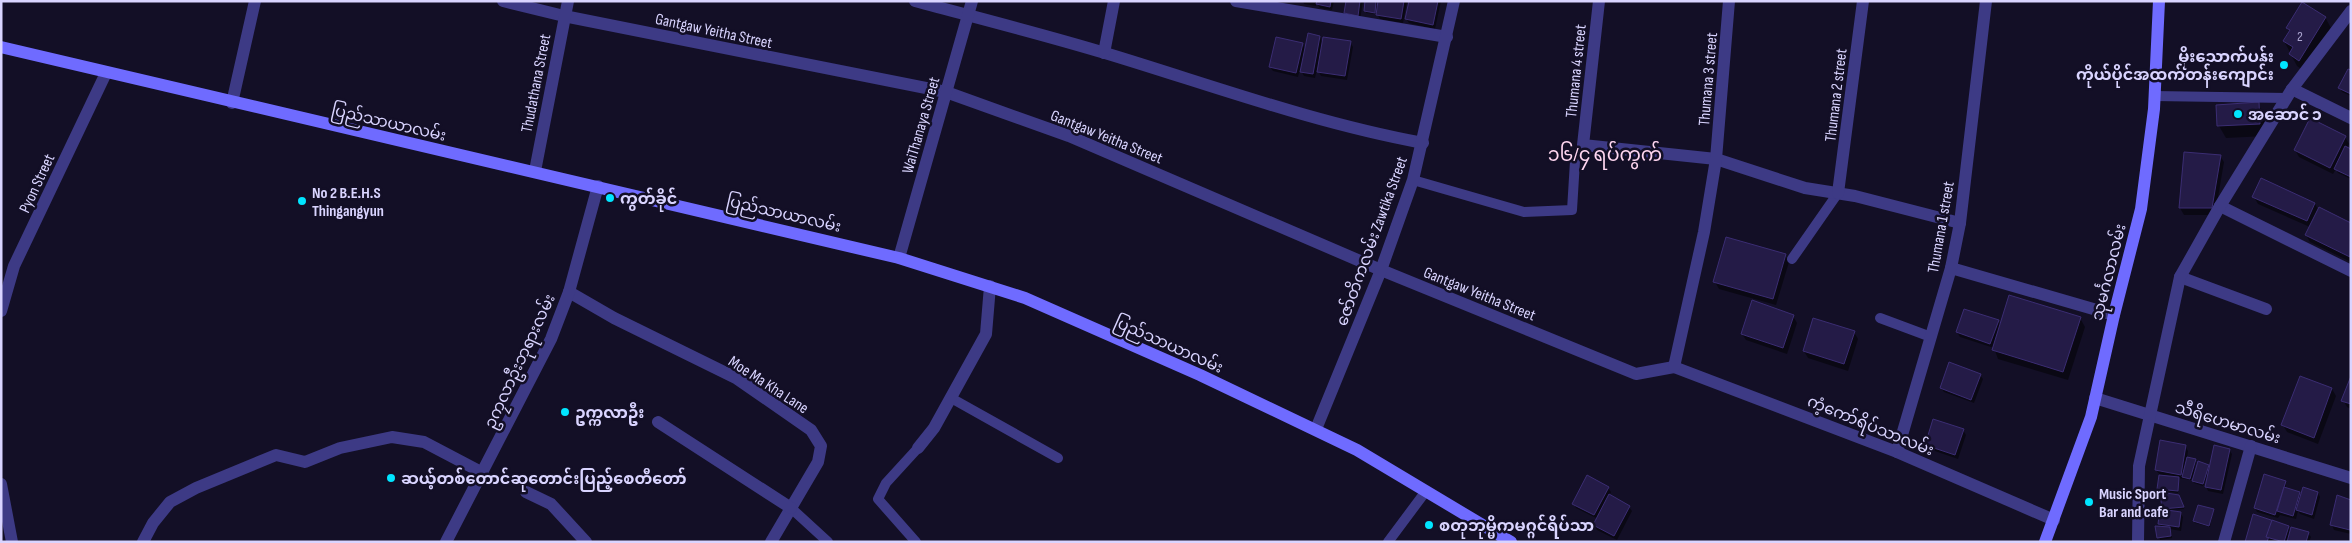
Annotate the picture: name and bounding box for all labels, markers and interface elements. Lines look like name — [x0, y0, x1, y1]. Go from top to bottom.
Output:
street label: Gantgaw Yeitha Street — [653, 10, 774, 53]
street label: Thumana 4 street — [1562, 23, 1591, 119]
house number: 2 — [2297, 28, 2303, 45]
street label: Thumana 3 street — [1695, 31, 1722, 127]
street label: Thudathana Street — [518, 32, 555, 134]
place label: မိုးသောက်ပန်း ကိုယ်ပိုင်အထက်တန်းကျောင်း — [2076, 45, 2274, 88]
street label: Thumana 2 street — [1821, 47, 1852, 143]
marker: မိုးသောက်ပန်း ကိုယ်ပိုင်အထက်တန်းကျောင်း — [2278, 59, 2290, 71]
street label: WaiThanaya Street — [899, 75, 944, 176]
street label: ပြည်သာယာလမ်း — [329, 98, 449, 149]
place label: အဆောင် ၁ — [2248, 103, 2322, 125]
street label: Gantgaw Yeitha Street — [1048, 106, 1165, 169]
marker: အဆောင် ၁ — [2232, 108, 2244, 120]
district label: ၁၆/၄ ရပ်ကွက် — [1548, 140, 1662, 170]
street label: Pyon Street — [15, 151, 59, 216]
street label: ဇော်တိကလမ်း Zawtika Street — [1330, 153, 1412, 329]
street label: Thumana 1 street — [1924, 180, 1959, 275]
place label: No 2 B.E.H.S Thingangyun — [312, 184, 384, 221]
place label: ကွတ်ခိုင် — [620, 187, 677, 212]
street label: ပြည်သာယာလမ်း — [724, 189, 844, 240]
marker: ကွတ်ခိုင် — [604, 192, 616, 204]
marker: No 2 B.E.H.S Thingangyun — [296, 195, 308, 207]
street label: သုမင်္ဂလာလမ်း — [2085, 221, 2135, 324]
street label: Gantgaw Yeitha Street — [1421, 263, 1538, 326]
street label: ဥကၠလာဦးဘုရားလမ်း — [478, 290, 563, 434]
street label: ပြည်သာယာလမ်း — [1110, 310, 1227, 381]
street label: Moe Ma Kha Lane — [725, 352, 812, 418]
street label: ကံ့ကော်ရိပ်သာလမ်း — [1803, 390, 1938, 463]
street label: သီရိဟေမာလမ်း — [2172, 395, 2284, 451]
place label: ဥက္ကလာဦး — [575, 402, 644, 426]
marker: ဥက္ကလာဦး — [559, 406, 571, 418]
place label: ဆယ့်တစ်တောင်ဆုတောင်းပြည့်စေတီတော် — [401, 467, 687, 492]
marker: ဆယ့်တစ်တောင်ဆုတောင်းပြည့်စေတီတော် — [385, 472, 397, 484]
place label: Music Sport Bar and cafe — [2099, 485, 2169, 522]
marker: Music Sport Bar and cafe — [2083, 496, 2095, 508]
place label: စတုဘုမ္မိကမဂ္ဂင်ရိပ်သာ — [1439, 514, 1594, 539]
marker: စတုဘုမ္မိကမဂ္ဂင်ရိပ်သာ — [1423, 519, 1435, 531]

